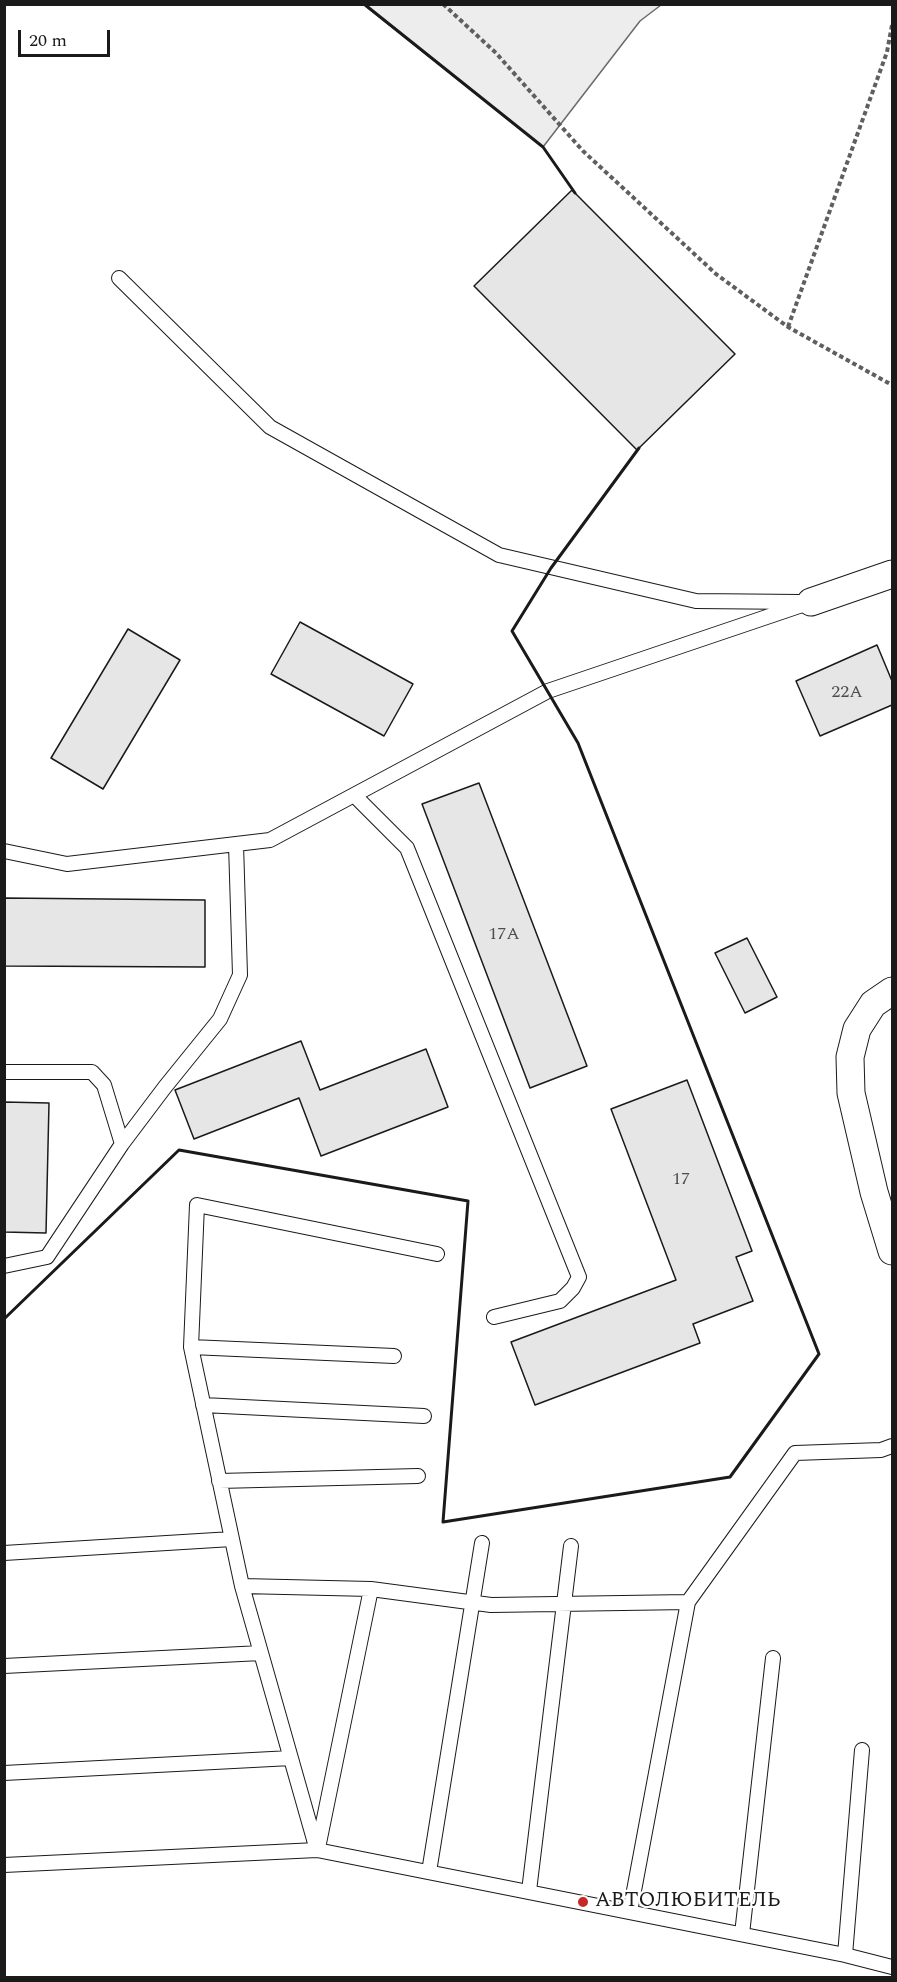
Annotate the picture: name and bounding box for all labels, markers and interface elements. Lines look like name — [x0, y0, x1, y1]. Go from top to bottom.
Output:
scale bar — [21, 18, 112, 56]
text: 20 m — [29, 27, 67, 54]
house number: 22А — [831, 682, 863, 704]
house number: 17А — [488, 924, 520, 946]
house number: 17 — [672, 1169, 690, 1191]
place label: АВТОЛЮБИТЕЛЬ — [595, 1889, 780, 1915]
marker: АВТОЛЮБИТЕЛЬ — [576, 1895, 590, 1909]

